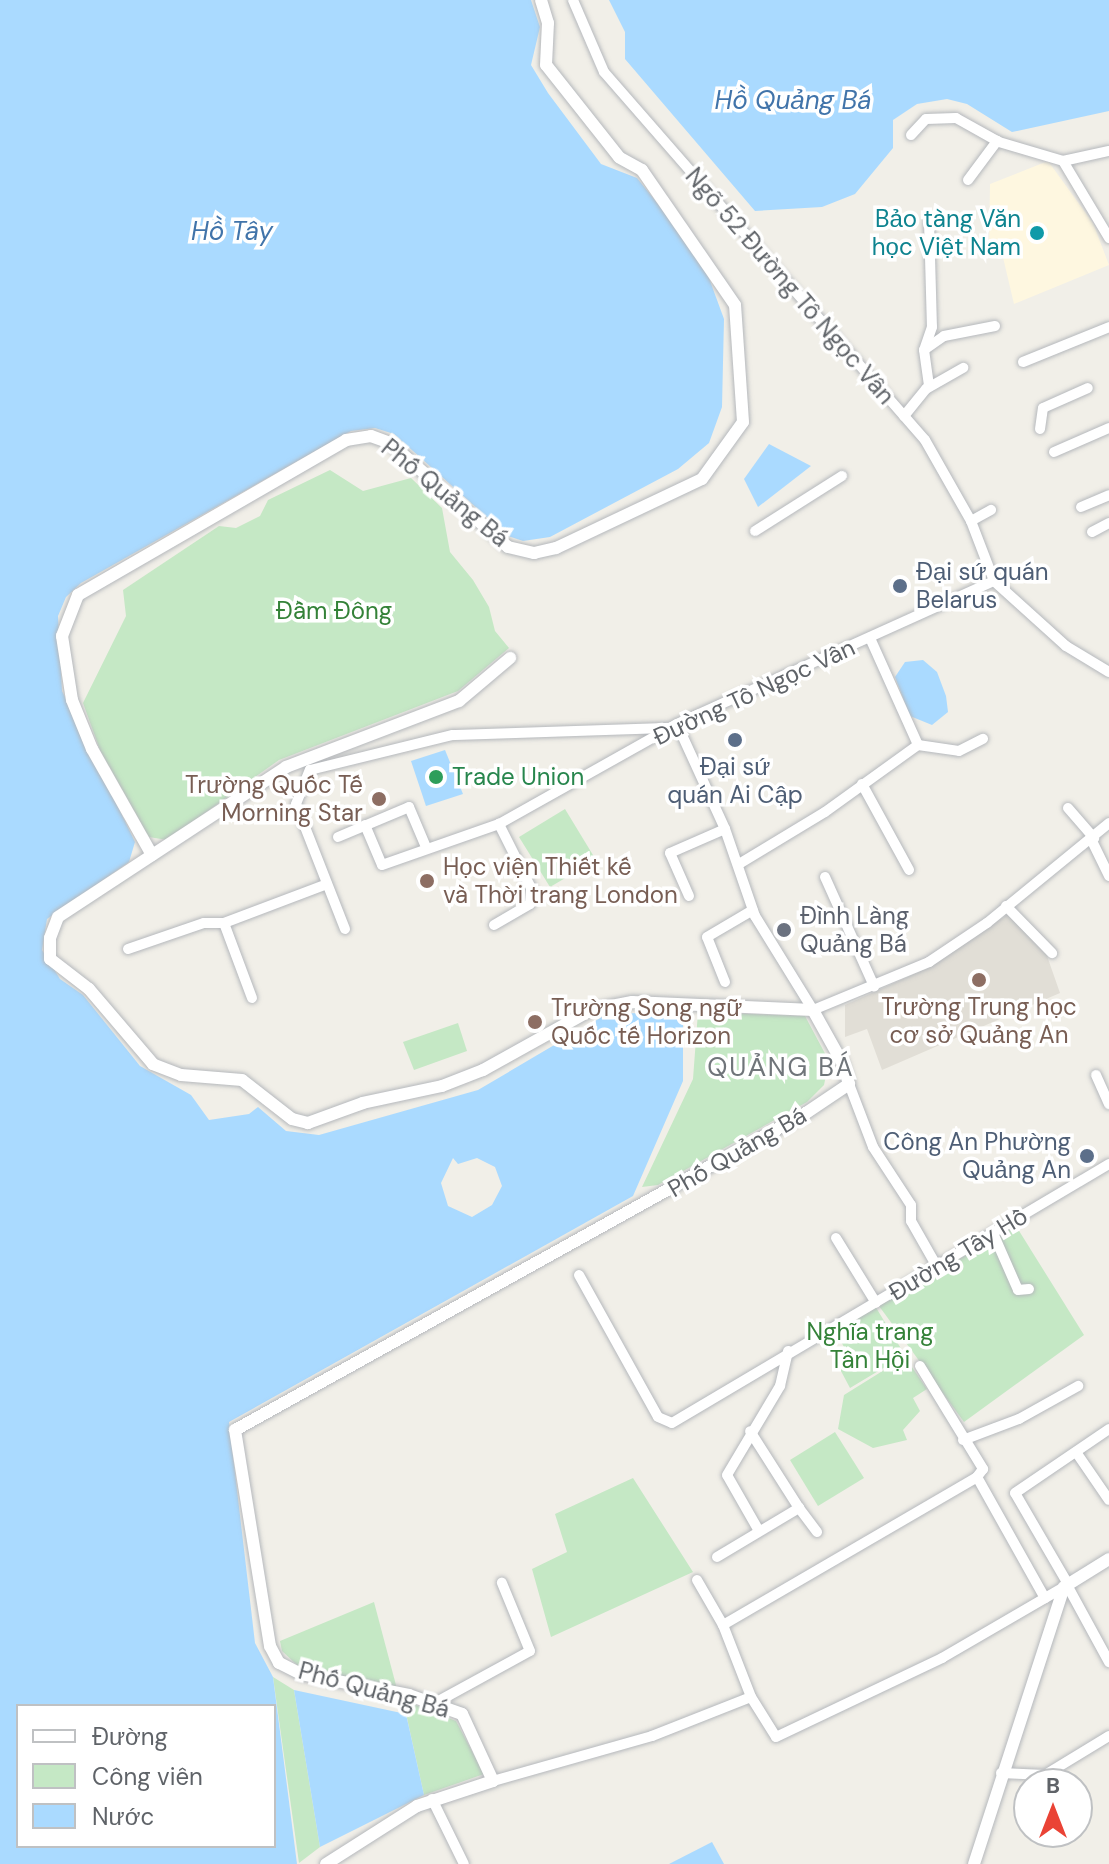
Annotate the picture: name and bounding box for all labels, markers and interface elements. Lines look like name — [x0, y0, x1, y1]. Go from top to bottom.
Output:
water label: Hồ Quảng Bá — [715, 85, 871, 117]
street label: Ngõ 52 Đường Tô Ngọc Vân — [679, 162, 901, 410]
place label: Bảo tàng Văn học Việt Nam — [872, 205, 1021, 261]
water label: Hồ Tây — [191, 216, 273, 248]
marker: Bảo tàng Văn học Việt Nam — [1028, 224, 1046, 242]
street label: Phố Quảng Bá — [376, 433, 514, 553]
place label: Đại sứ quán Belarus — [916, 558, 1049, 614]
marker: Đại sứ quán Belarus — [891, 577, 909, 595]
park label: Đầm Đông — [276, 597, 392, 625]
street label: Đường Tô Ngọc Vân — [649, 633, 859, 751]
marker: Đại sứ quán Ai Cập — [726, 731, 744, 749]
place label: Đại sứ quán Ai Cập — [667, 753, 803, 809]
place label: Trade Union — [452, 763, 584, 791]
marker: Trade Union — [427, 768, 445, 786]
place label: Trường Quốc Tế Morning Star — [185, 771, 363, 827]
marker: Trường Quốc Tế Morning Star — [370, 790, 388, 808]
place label: Học viện Thiết kế và Thời trang London — [443, 853, 678, 909]
marker: Học viện Thiết kế và Thời trang London — [418, 872, 436, 890]
place label: Đình Làng Quảng Bá — [800, 902, 909, 958]
marker: Đình Làng Quảng Bá — [775, 921, 793, 939]
marker: Trường Trung học cơ sở Quảng An — [970, 971, 988, 989]
place label: Trường Trung học cơ sở Quảng An — [881, 993, 1077, 1049]
place label: Trường Song ngữ Quốc tế Horizon — [551, 994, 742, 1050]
marker: Trường Song ngữ Quốc tế Horizon — [526, 1013, 544, 1031]
district label: QUẢNG BÁ — [707, 1052, 855, 1084]
street label: Phố Quảng Bá — [663, 1101, 811, 1203]
place label: Công An Phường Quảng An — [883, 1128, 1071, 1184]
marker: Công An Phường Quảng An — [1078, 1147, 1096, 1165]
street label: Đường Tây Hồ — [883, 1201, 1033, 1307]
park label: Nghĩa trang Tân Hội — [806, 1318, 934, 1374]
street label: Phố Quảng Bá — [295, 1656, 453, 1724]
legend — [16, 1704, 276, 1848]
text: Đường — [92, 1721, 168, 1752]
text: Công viên — [92, 1761, 203, 1792]
north arrow — [1013, 1768, 1093, 1848]
text: B — [1046, 1771, 1060, 1800]
text: Nước — [92, 1801, 154, 1832]

